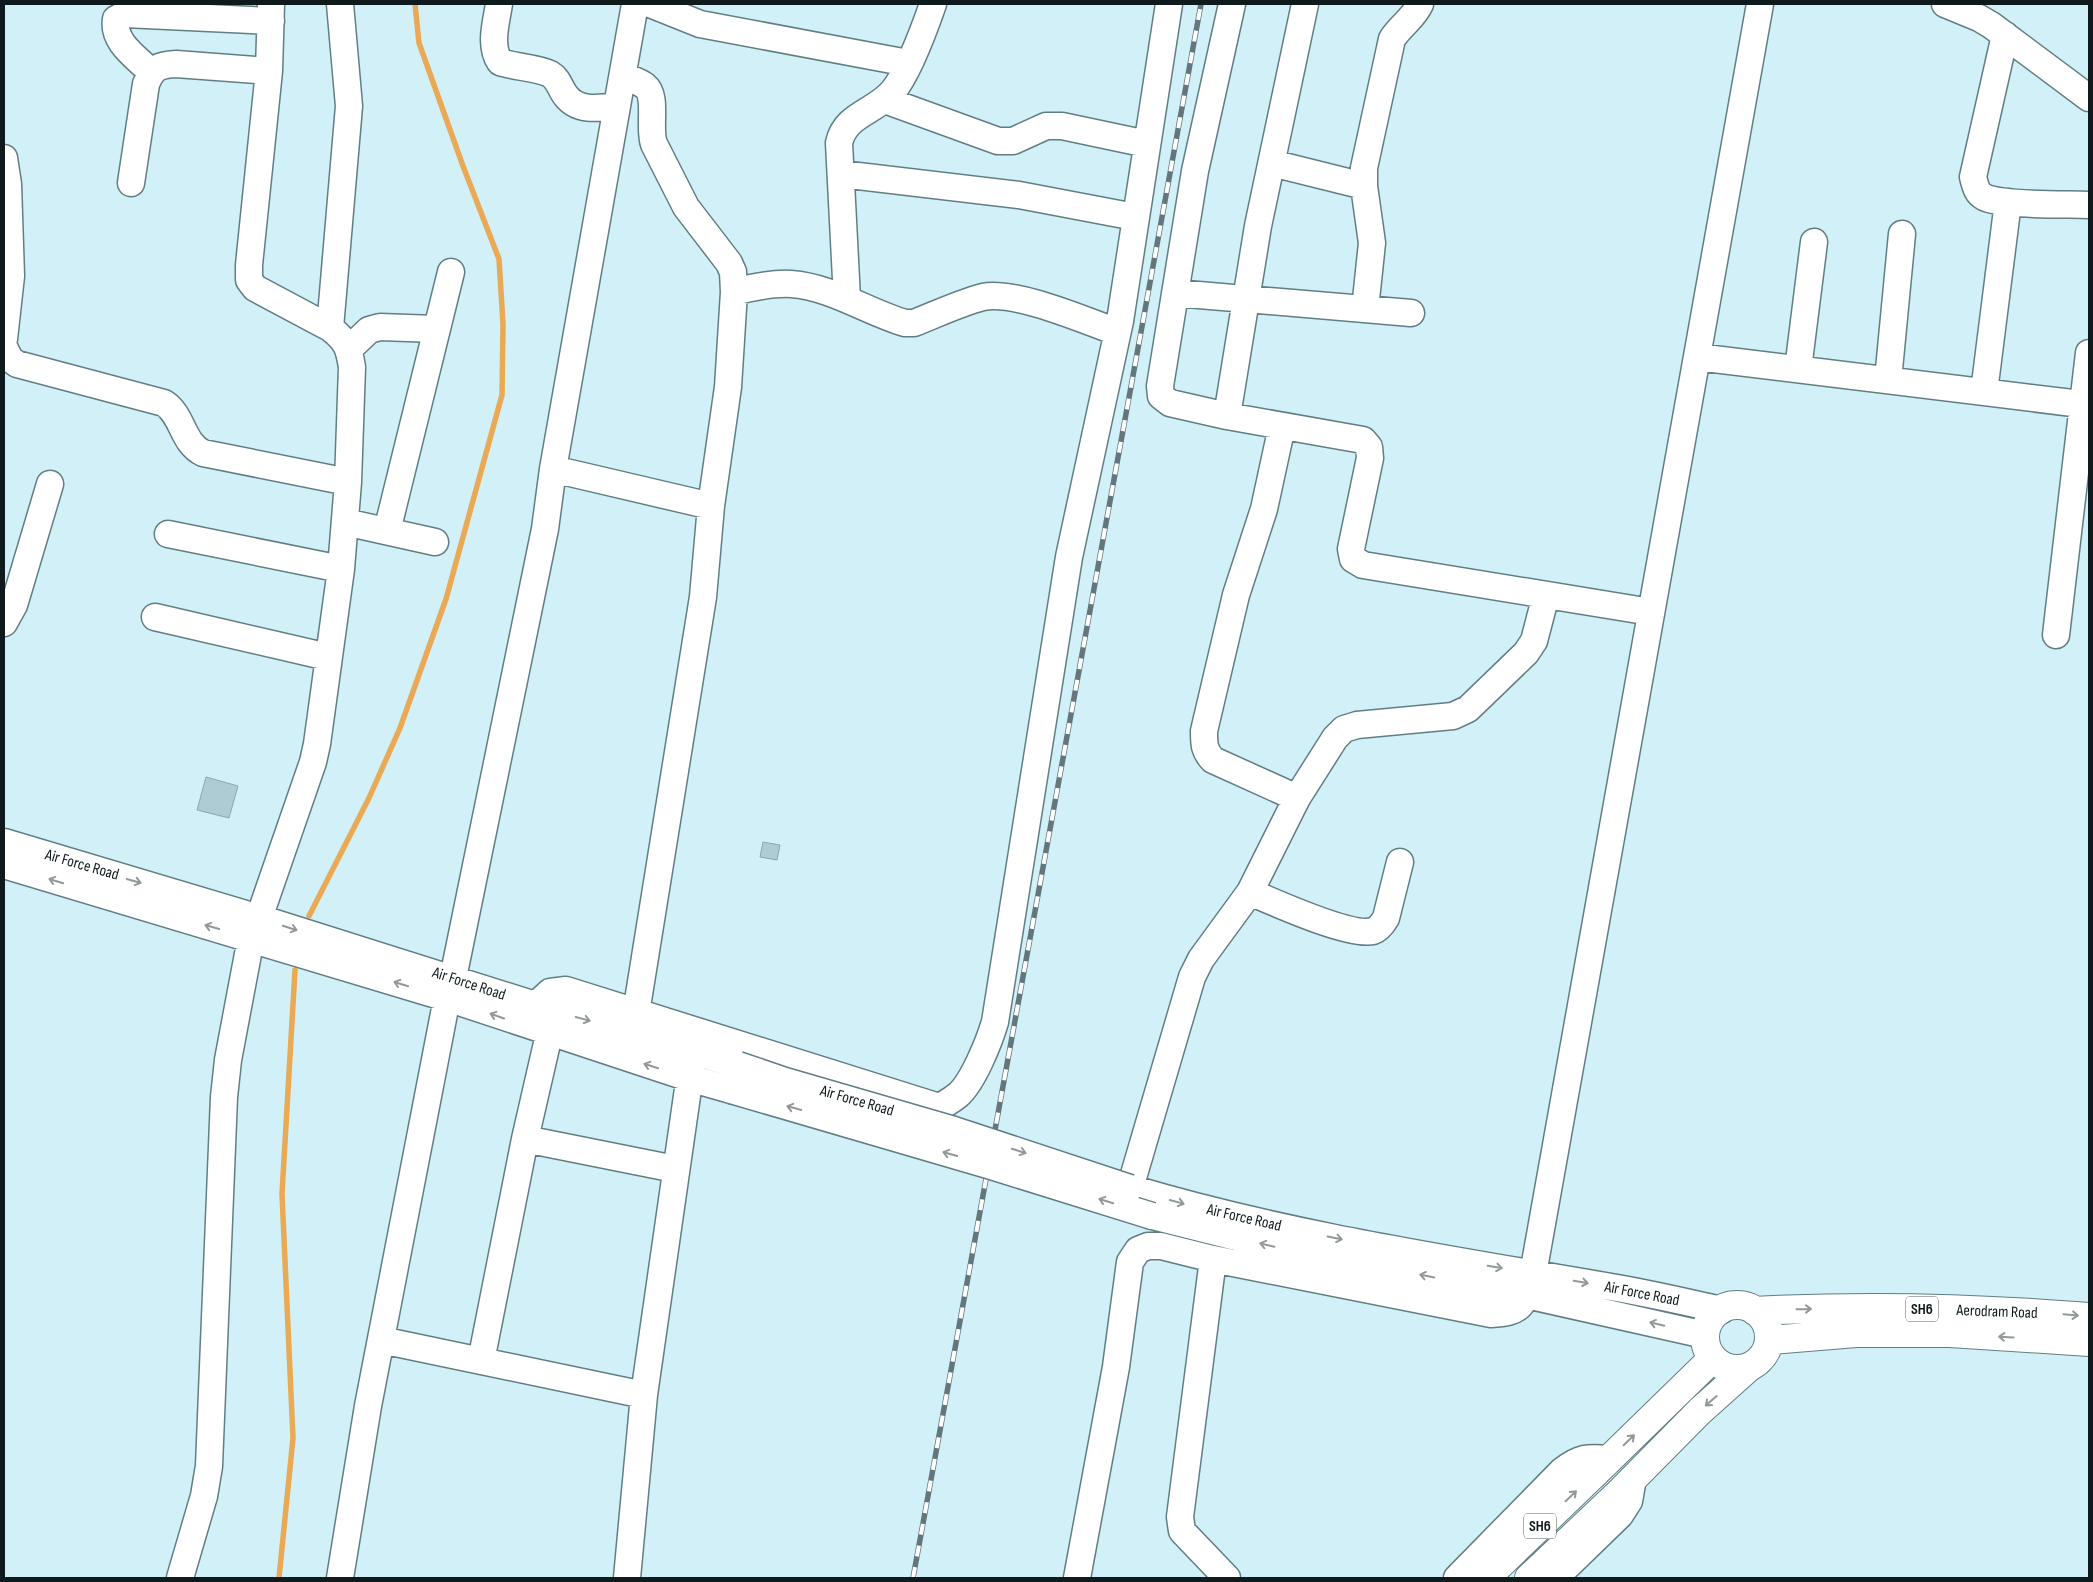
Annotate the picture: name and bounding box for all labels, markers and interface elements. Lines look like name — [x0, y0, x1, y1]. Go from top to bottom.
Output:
street label: Air Force Road — [42, 845, 121, 885]
one-way arrow — [48, 875, 64, 885]
one-way arrow — [126, 876, 142, 886]
one-way arrow — [204, 921, 220, 931]
one-way arrow — [282, 924, 297, 933]
street label: Air Force Road — [429, 963, 508, 1005]
one-way arrow — [393, 979, 409, 988]
one-way arrow — [489, 1010, 505, 1020]
one-way arrow — [575, 1015, 591, 1025]
one-way arrow — [644, 1060, 660, 1070]
street label: Air Force Road — [817, 1081, 896, 1121]
one-way arrow — [787, 1103, 803, 1113]
one-way arrow — [1011, 1147, 1026, 1156]
one-way arrow — [943, 1148, 959, 1158]
one-way arrow — [1098, 1196, 1114, 1206]
one-way arrow — [1168, 1197, 1184, 1207]
street label: Air Force Road — [1204, 1200, 1283, 1236]
one-way arrow — [1327, 1234, 1343, 1243]
one-way arrow — [1260, 1240, 1276, 1249]
one-way arrow — [1486, 1263, 1502, 1273]
one-way arrow — [1419, 1271, 1435, 1280]
one-way arrow — [1573, 1277, 1589, 1287]
street label: Air Force Road — [1602, 1277, 1681, 1311]
road number: SH6 — [1906, 1296, 1938, 1322]
street label: Aerodram Road — [1955, 1301, 2038, 1323]
one-way arrow — [1795, 1304, 1811, 1313]
one-way arrow — [2063, 1311, 2079, 1320]
one-way arrow — [1650, 1319, 1666, 1328]
one-way arrow — [1998, 1332, 2014, 1341]
one-way arrow — [1705, 1395, 1718, 1406]
one-way arrow — [1623, 1434, 1635, 1446]
one-way arrow — [1565, 1490, 1577, 1502]
road number: SH6 — [1524, 1514, 1556, 1538]

